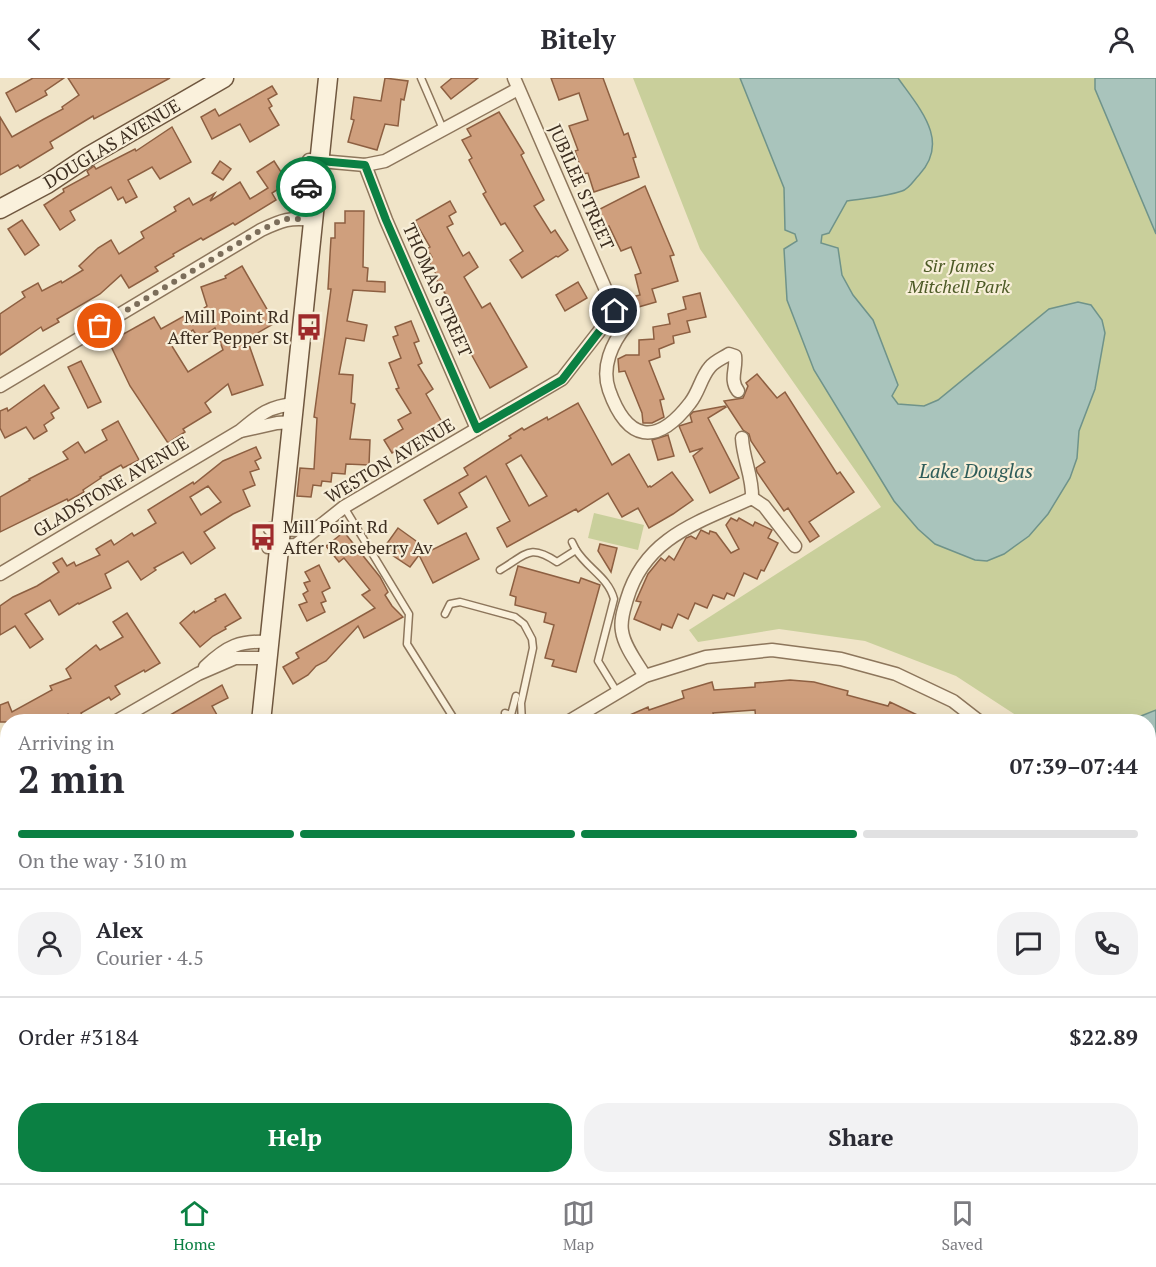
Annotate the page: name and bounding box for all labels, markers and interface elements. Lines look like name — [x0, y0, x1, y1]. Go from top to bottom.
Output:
text: Bitely — [541, 21, 615, 57]
icon: back — [18, 23, 51, 56]
icon: person — [1105, 23, 1138, 56]
street label: DOUGLAS AVENUE — [39, 93, 184, 193]
street label: JUBILEE STREET — [543, 120, 620, 253]
courier — [276, 157, 336, 217]
icon: car — [290, 171, 323, 204]
street label: THOMAS STREET — [398, 219, 478, 360]
park label: Sir James Mitchell Park — [907, 253, 1010, 298]
pin — [589, 285, 640, 336]
icon: home — [598, 294, 631, 327]
pin — [74, 300, 125, 351]
place label: Mill Point Rd After Pepper St — [167, 304, 289, 349]
icon: bag — [83, 309, 116, 342]
bus stop icon: Mill Point Rd After Pepper St — [294, 312, 324, 342]
street label: WESTON AVENUE — [320, 412, 459, 508]
street label: GLADSTONE AVENUE — [28, 430, 193, 542]
water label: Lake Douglas — [918, 457, 1033, 484]
place label: Mill Point Rd After Roseberry Av — [283, 514, 433, 559]
bus stop icon: Mill Point Rd After Roseberry Av — [248, 522, 278, 552]
text: Arriving in — [18, 729, 114, 756]
text: 07:39–07:44 — [1010, 751, 1138, 780]
text: 2 min — [18, 752, 125, 804]
text: On the way · 310 m — [18, 847, 187, 874]
button: person — [18, 912, 81, 975]
button: chat — [997, 912, 1060, 975]
button: phone — [1075, 912, 1138, 975]
text: Alex — [96, 915, 143, 944]
text: Courier · 4.5 — [96, 944, 204, 971]
text: Order #3184 — [18, 1022, 138, 1051]
text: $22.89 — [1069, 1022, 1138, 1051]
button: Help — [18, 1103, 572, 1172]
button: Share — [584, 1103, 1138, 1172]
tab: Home — [173, 1197, 216, 1255]
tab: Map — [562, 1197, 595, 1255]
tab: Saved — [941, 1197, 983, 1255]

